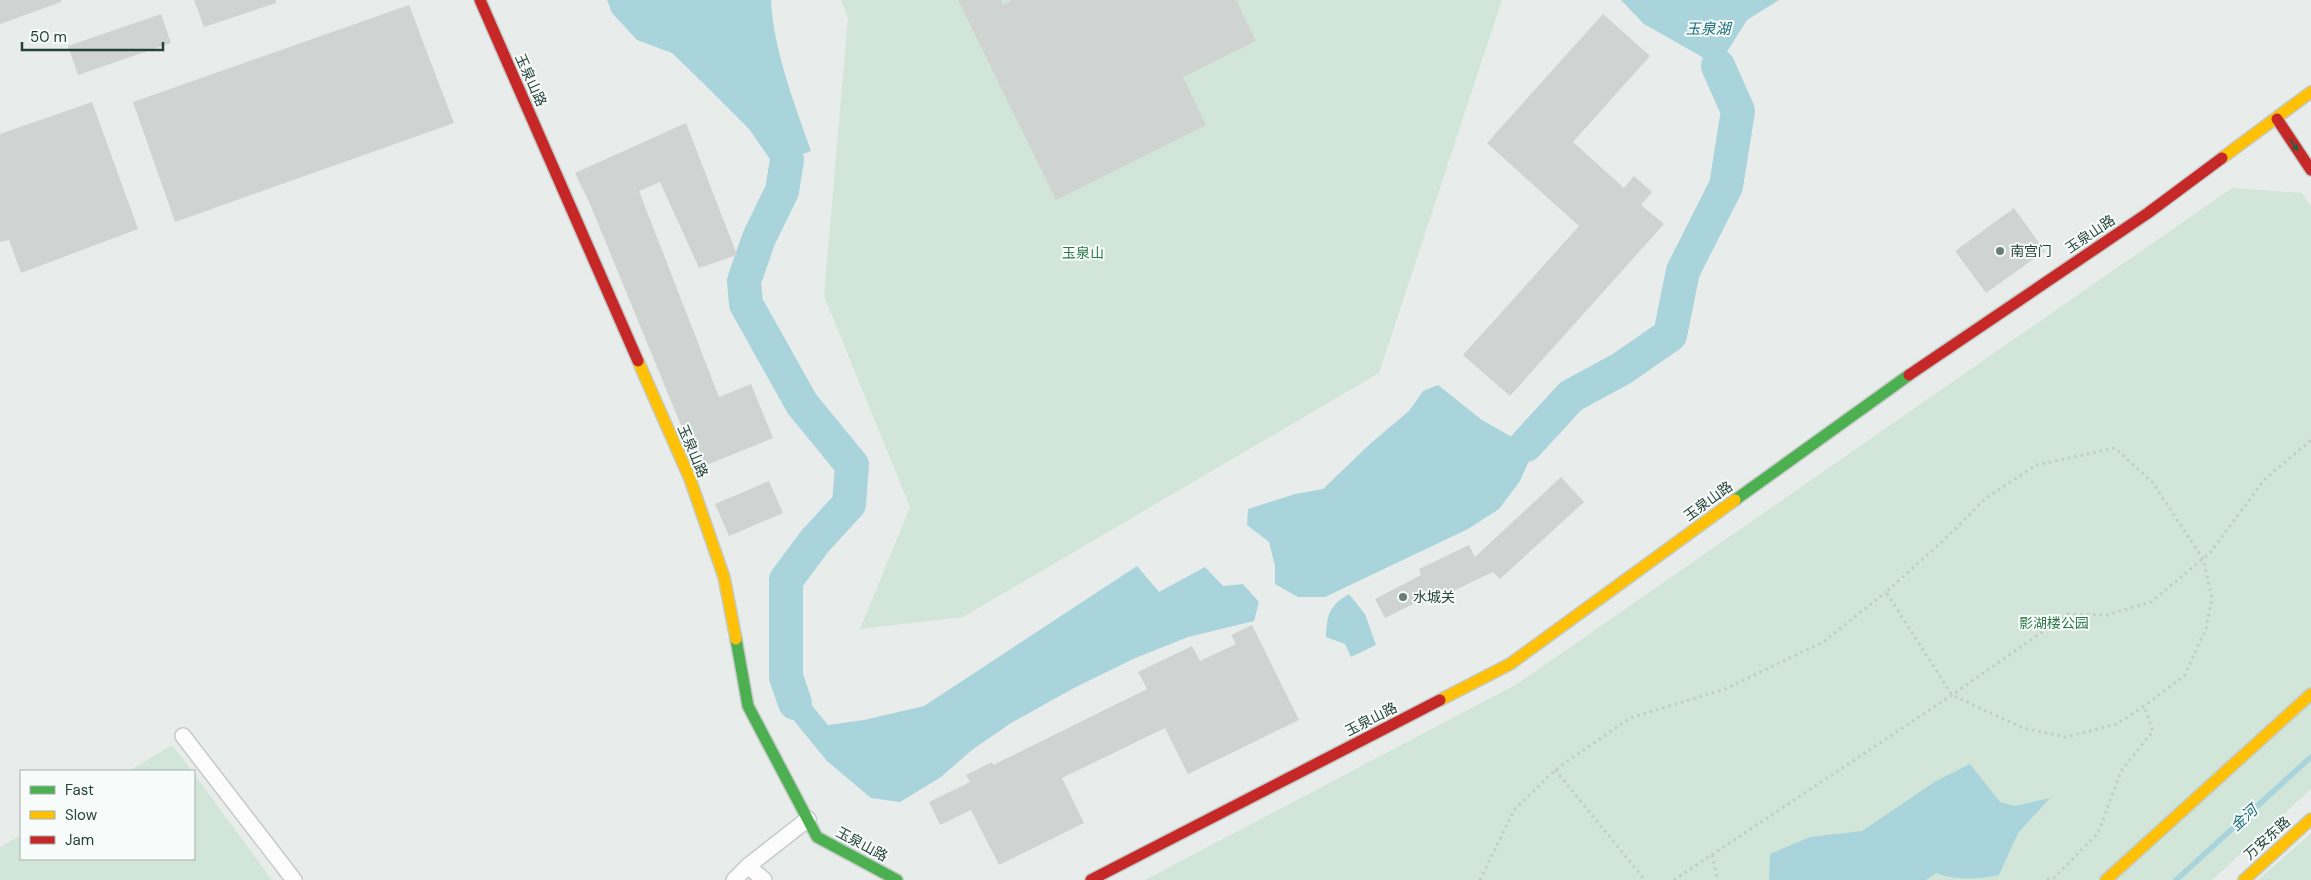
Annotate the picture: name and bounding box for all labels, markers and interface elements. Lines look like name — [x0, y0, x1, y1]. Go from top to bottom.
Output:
water label: 玉泉湖 — [1685, 19, 1732, 39]
scale bar — [22, 20, 164, 52]
text: 50 m — [30, 27, 67, 47]
street label: 玉泉山路 — [511, 51, 551, 109]
one-way arrow — [2289, 138, 2299, 151]
street label: 玉泉山路 — [2062, 211, 2118, 257]
place label: 南宫门 — [2010, 242, 2052, 260]
park label: 玉泉山 — [1062, 244, 1104, 262]
marker: 南宫门 — [1994, 245, 2006, 257]
street label: 玉泉山路 — [674, 422, 712, 480]
street label: 玉泉山路 — [1680, 477, 1736, 525]
place label: 水城关 — [1413, 588, 1455, 606]
marker: 水城关 — [1397, 591, 1409, 603]
park label: 影湖楼公园 — [2019, 614, 2089, 632]
street label: 玉泉山路 — [1342, 698, 1400, 740]
legend — [20, 770, 195, 860]
text: Fast — [65, 780, 94, 800]
water label: 金河 — [2226, 799, 2264, 835]
text: Slow — [65, 805, 98, 825]
street label: 万安东路 — [2240, 813, 2294, 863]
street label: 玉泉山路 — [833, 823, 891, 865]
text: Jam — [65, 830, 94, 850]

